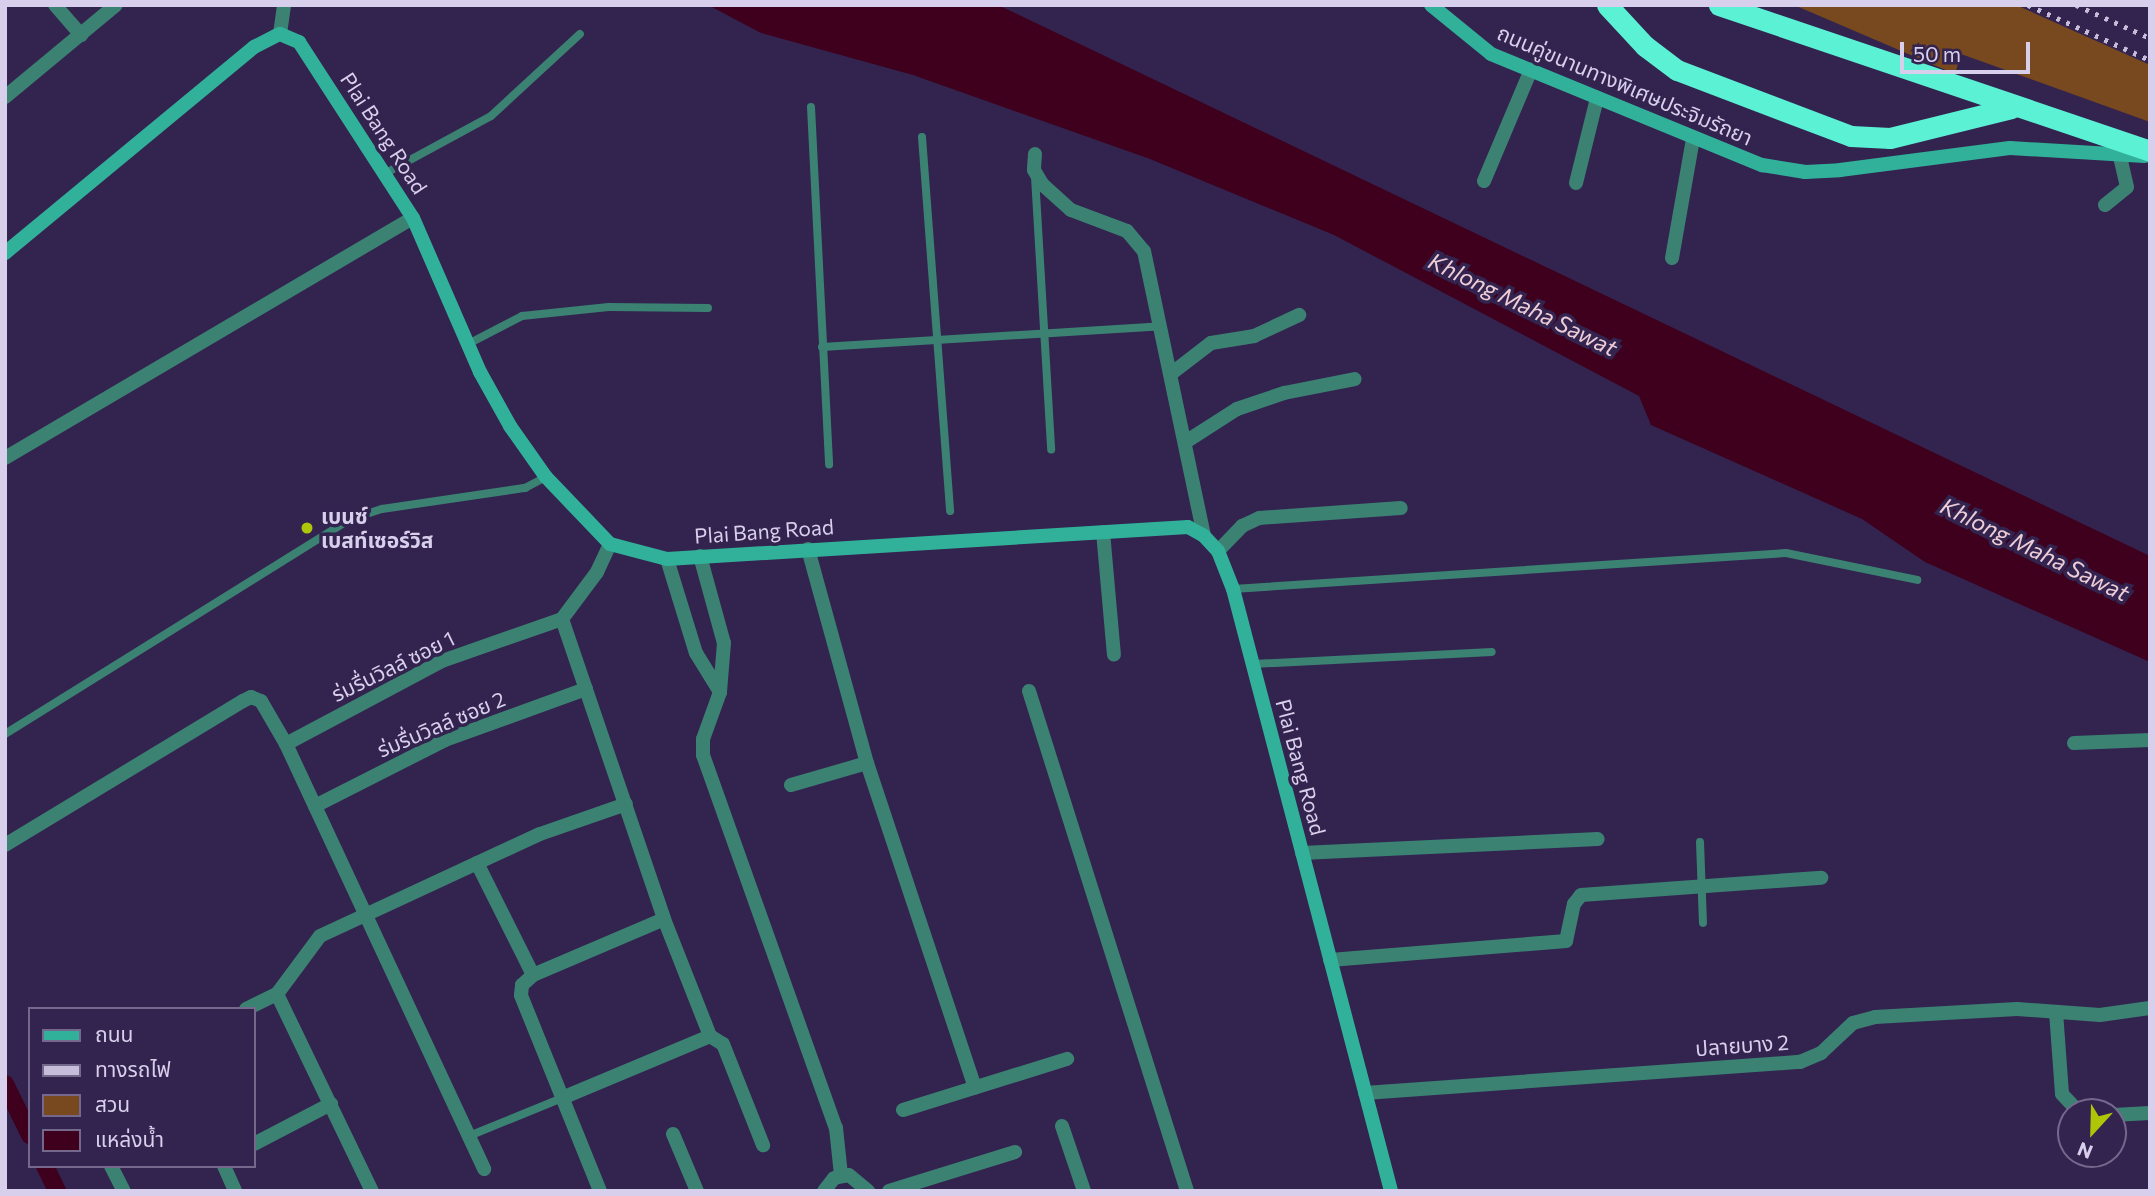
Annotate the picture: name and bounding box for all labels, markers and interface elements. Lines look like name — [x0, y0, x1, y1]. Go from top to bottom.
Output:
street label: ถนนคู่ขนานทางพิเศษประจิมรัถยา — [1494, 20, 1756, 150]
scale bar — [1903, 28, 2032, 72]
text: 50 m — [1913, 41, 1961, 66]
street label: Plai Bang Road — [335, 67, 433, 199]
water label: Khlong Maha Sawat — [1424, 246, 1622, 362]
water label: Khlong Maha Sawat — [1936, 491, 2134, 607]
place label: เบนซ์ เบสท์เซอร์วิส — [321, 503, 433, 553]
street label: Plai Bang Road — [693, 514, 835, 548]
marker: เบนซ์ เบสท์เซอร์วิส — [299, 520, 315, 536]
street label: ร่มรื่นวิลล์ ซอย 1 — [327, 625, 459, 707]
street label: ร่มรื่นวิลล์ ซอย 2 — [373, 686, 509, 762]
street label: Plai Bang Road — [1271, 696, 1331, 838]
legend — [28, 1007, 256, 1168]
text: ถนน — [95, 1021, 133, 1046]
street label: ปลายบาง 2 — [1694, 1029, 1790, 1061]
text: ทางรถไฟ — [95, 1056, 171, 1081]
text: สวน — [95, 1091, 130, 1116]
north arrow — [2057, 1098, 2127, 1168]
text: แหล่งน้ำ — [95, 1126, 164, 1151]
text: N — [2074, 1138, 2096, 1164]

